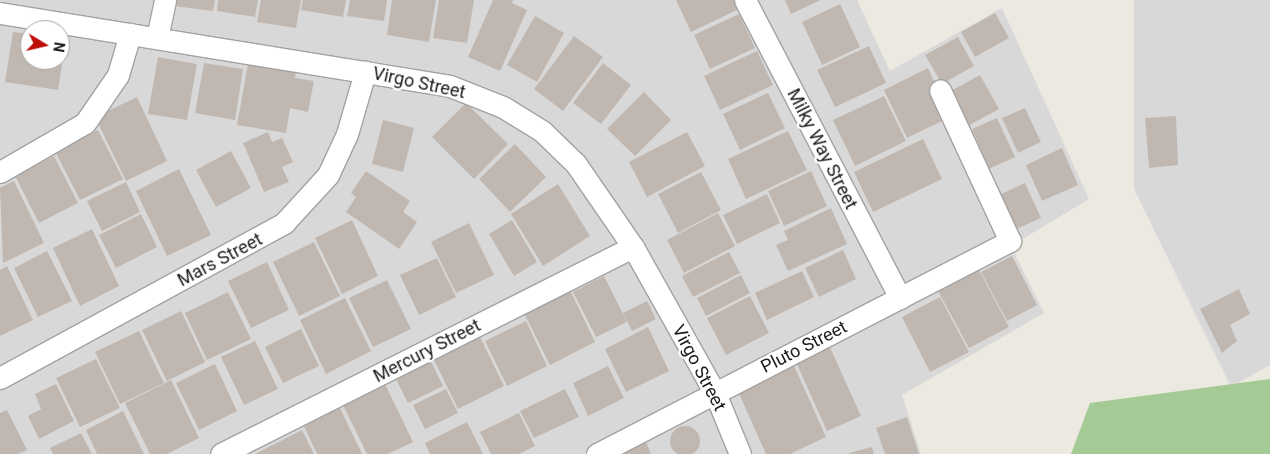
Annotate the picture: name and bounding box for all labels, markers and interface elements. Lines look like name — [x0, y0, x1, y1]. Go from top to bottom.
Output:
north arrow — [20, 20, 70, 70]
text: N — [50, 41, 68, 53]
street label: Virgo Street — [371, 63, 467, 103]
street label: Milky Way Street — [782, 85, 862, 213]
street label: Mars Street — [174, 229, 266, 291]
street label: Mercury Street — [370, 315, 484, 387]
street label: Pluto Street — [757, 316, 851, 378]
street label: Virgo Street — [667, 321, 731, 415]

